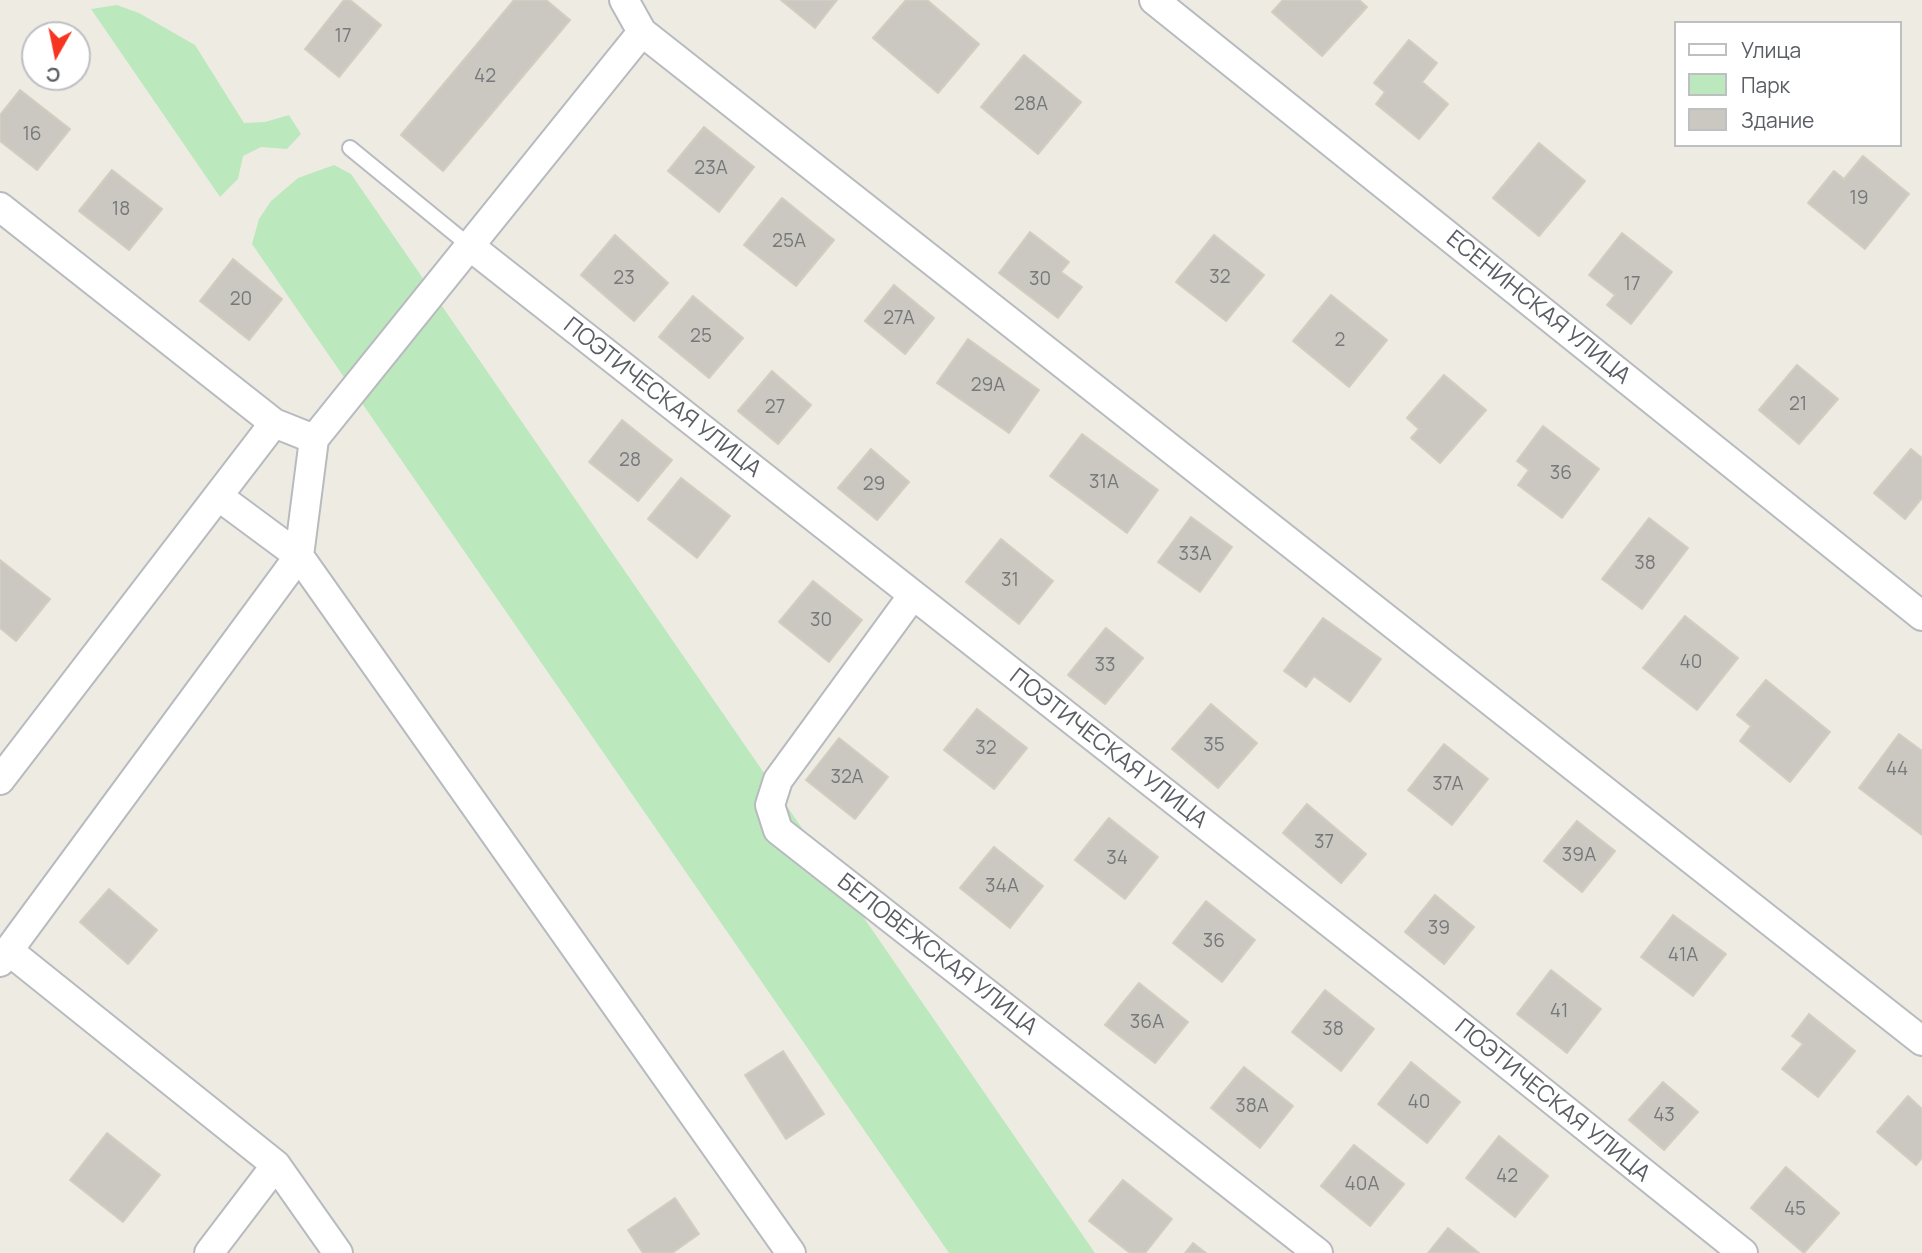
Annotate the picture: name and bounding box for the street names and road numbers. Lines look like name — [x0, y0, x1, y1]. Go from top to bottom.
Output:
street label: ЕСЕНИНСКАЯ УЛИЦА — [1440, 225, 1636, 391]
street label: ПОЭТИЧЕСКАЯ УЛИЦА — [558, 312, 766, 484]
street label: ПОЭТИЧЕСКАЯ УЛИЦА — [1004, 663, 1212, 835]
street label: БЕЛОВЕЖСКАЯ УЛИЦА — [832, 868, 1042, 1042]
street label: ПОЭТИЧЕСКАЯ УЛИЦА — [1449, 1014, 1655, 1188]

